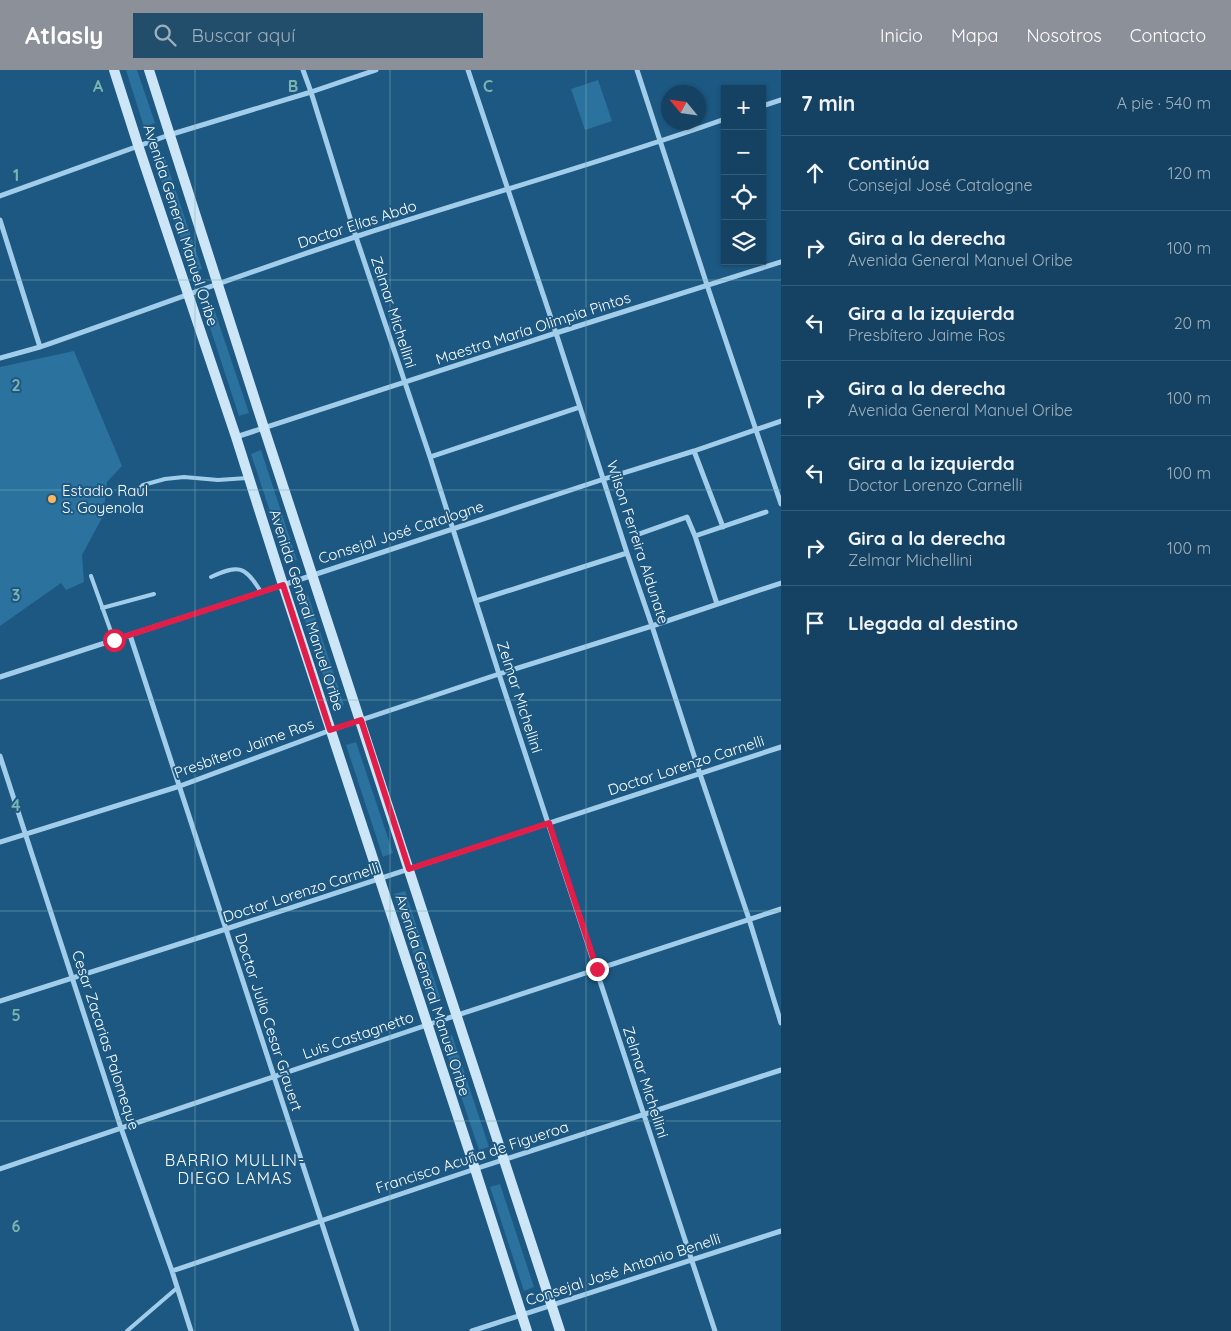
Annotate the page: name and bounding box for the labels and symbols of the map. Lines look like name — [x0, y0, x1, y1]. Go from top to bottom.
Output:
text: A — [93, 76, 104, 96]
text: B — [288, 76, 298, 96]
text: C — [483, 76, 493, 96]
north arrow — [661, 85, 706, 130]
street label: Avenida General Manuel Oribe — [139, 122, 223, 328]
text: 1 — [13, 165, 19, 185]
street label: Doctor Elías Abdo — [295, 196, 419, 252]
street label: Zelmar Michellini — [367, 254, 421, 370]
street label: Maestra María Olimpia Pintos — [433, 287, 633, 369]
text: 2 — [11, 375, 21, 395]
street label: Wilson Ferreira Aldunate — [603, 458, 673, 626]
place label: Estadio Raul S. Goyenola — [62, 481, 148, 517]
marker: Estadio Raul S. Goyenola — [46, 493, 58, 505]
street label: Consejal José Catalogne — [316, 496, 486, 568]
street label: Avenida General Manuel Oribe — [265, 507, 349, 713]
text: 3 — [12, 585, 20, 605]
route start — [103, 629, 126, 652]
street label: Zelmar Michellini — [493, 639, 547, 755]
street label: Presbítero Jaime Ros — [171, 714, 317, 782]
street label: Doctor Lorenzo Carnelli — [605, 731, 767, 799]
text: 4 — [11, 795, 21, 815]
street label: Doctor Lorenzo Carnelli — [220, 858, 382, 926]
street label: Avenida General Manuel Oribe — [391, 892, 475, 1098]
street label: Doctor Julio Cesar Grauert — [231, 931, 307, 1113]
street label: Cesar Zacarias Palomeque — [68, 948, 144, 1132]
route end — [586, 958, 609, 981]
text: 5 — [11, 1005, 21, 1025]
street label: Luis Castagnetto — [300, 1007, 416, 1063]
street label: Zelmar Michellini — [619, 1024, 673, 1140]
street label: Francisco Acuña de Figueroa — [373, 1117, 571, 1197]
district label: BARRIO MULLIN- DIEGO LAMAS — [165, 1150, 305, 1188]
text: 6 — [12, 1216, 21, 1236]
street label: Consejal José Antonio Benelli — [523, 1228, 723, 1310]

